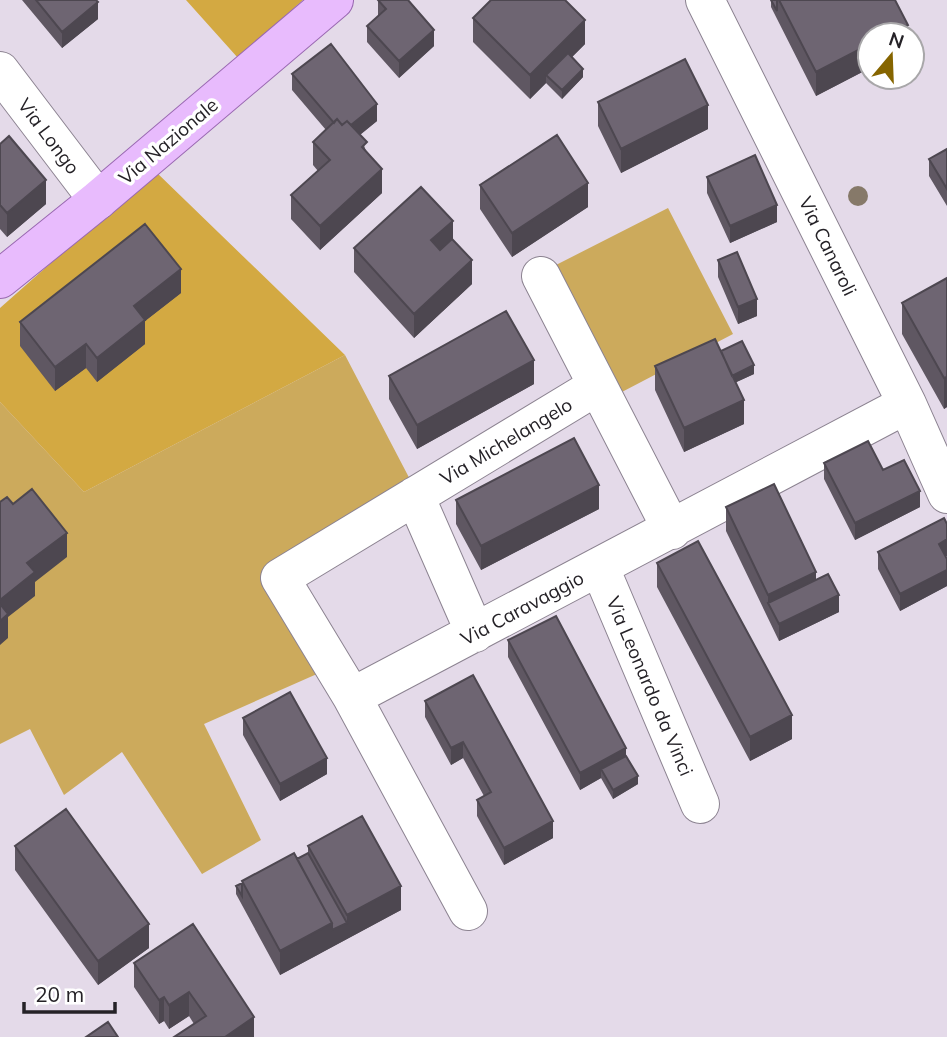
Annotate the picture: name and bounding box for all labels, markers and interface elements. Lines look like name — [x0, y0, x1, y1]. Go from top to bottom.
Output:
north arrow — [856, 21, 926, 91]
text: N — [886, 26, 907, 54]
street label: Via Nazionale — [113, 92, 223, 190]
street label: Via Longo — [13, 93, 85, 179]
street label: Via Canaroli — [794, 192, 862, 300]
street label: Via Michelangelo — [436, 392, 576, 490]
street label: Via Caravaggio — [456, 565, 588, 651]
street label: Via Leonardo da Vinci — [601, 593, 699, 779]
scale bar — [24, 970, 116, 1014]
text: 20 m — [35, 981, 84, 1007]

